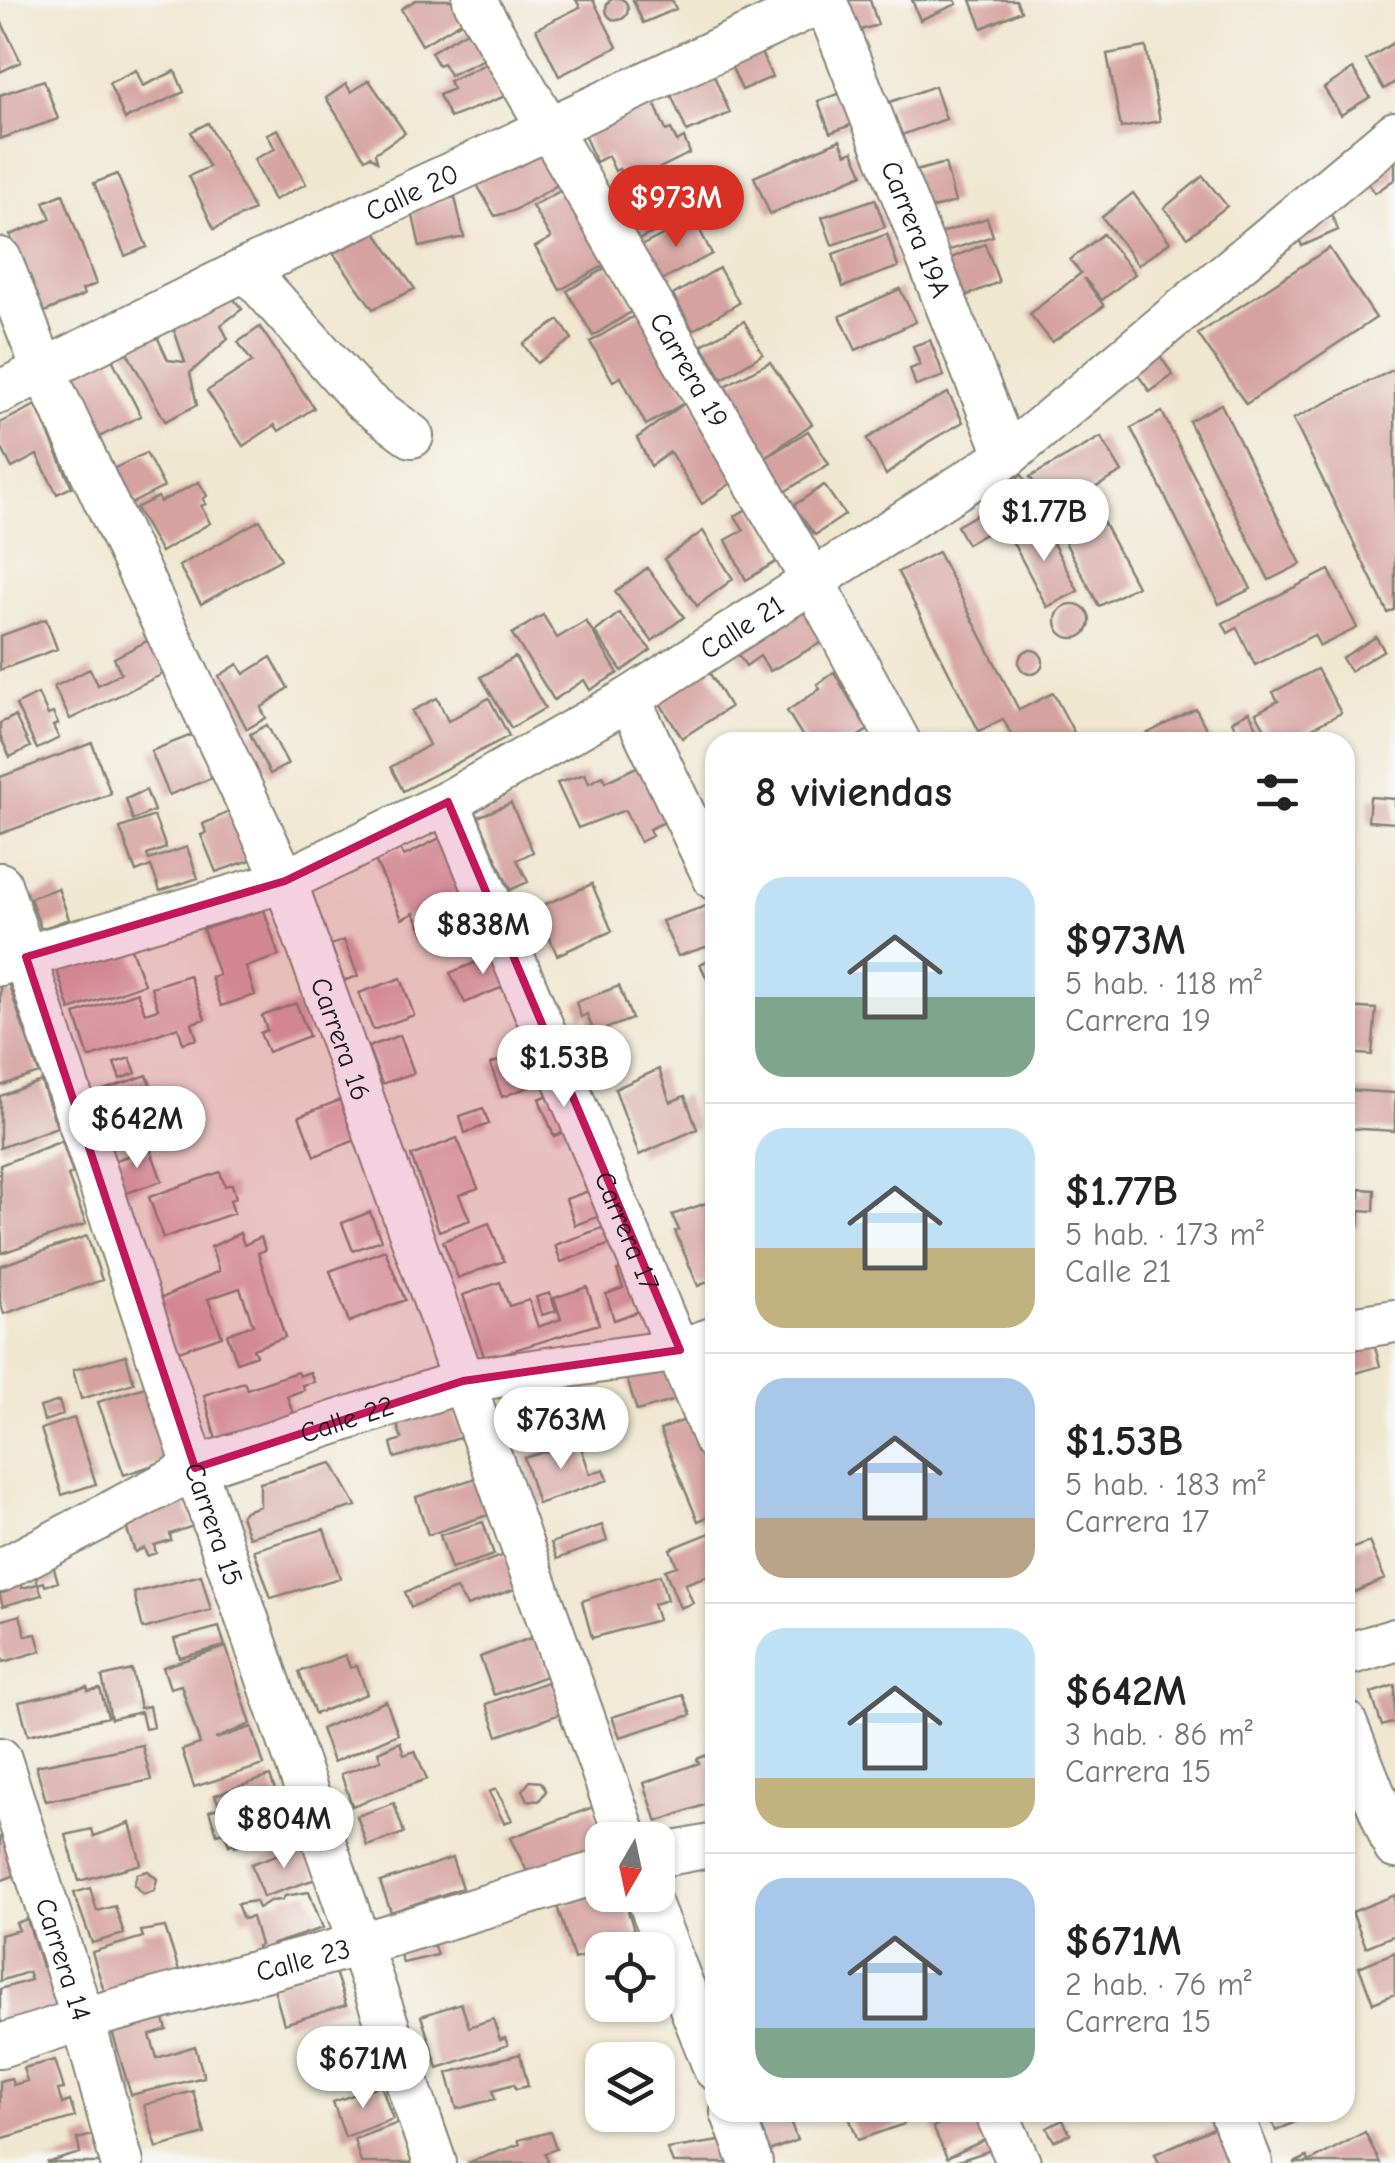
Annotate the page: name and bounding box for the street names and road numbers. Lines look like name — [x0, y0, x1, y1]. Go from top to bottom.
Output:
street label: Calle 20 — [361, 157, 464, 228]
street label: Carrera 19A — [874, 157, 957, 302]
street label: Carrera 19 — [643, 307, 735, 433]
street label: Calle 21 — [694, 589, 790, 666]
street label: Carrera 16 — [304, 973, 377, 1105]
street label: Carrera 17 — [587, 1167, 666, 1296]
street label: Calle 22 — [296, 1390, 398, 1450]
street label: Carrera 15 — [177, 1459, 249, 1590]
street label: Carrera 14 — [28, 1894, 97, 2024]
street label: Calle 23 — [253, 1933, 354, 1989]

